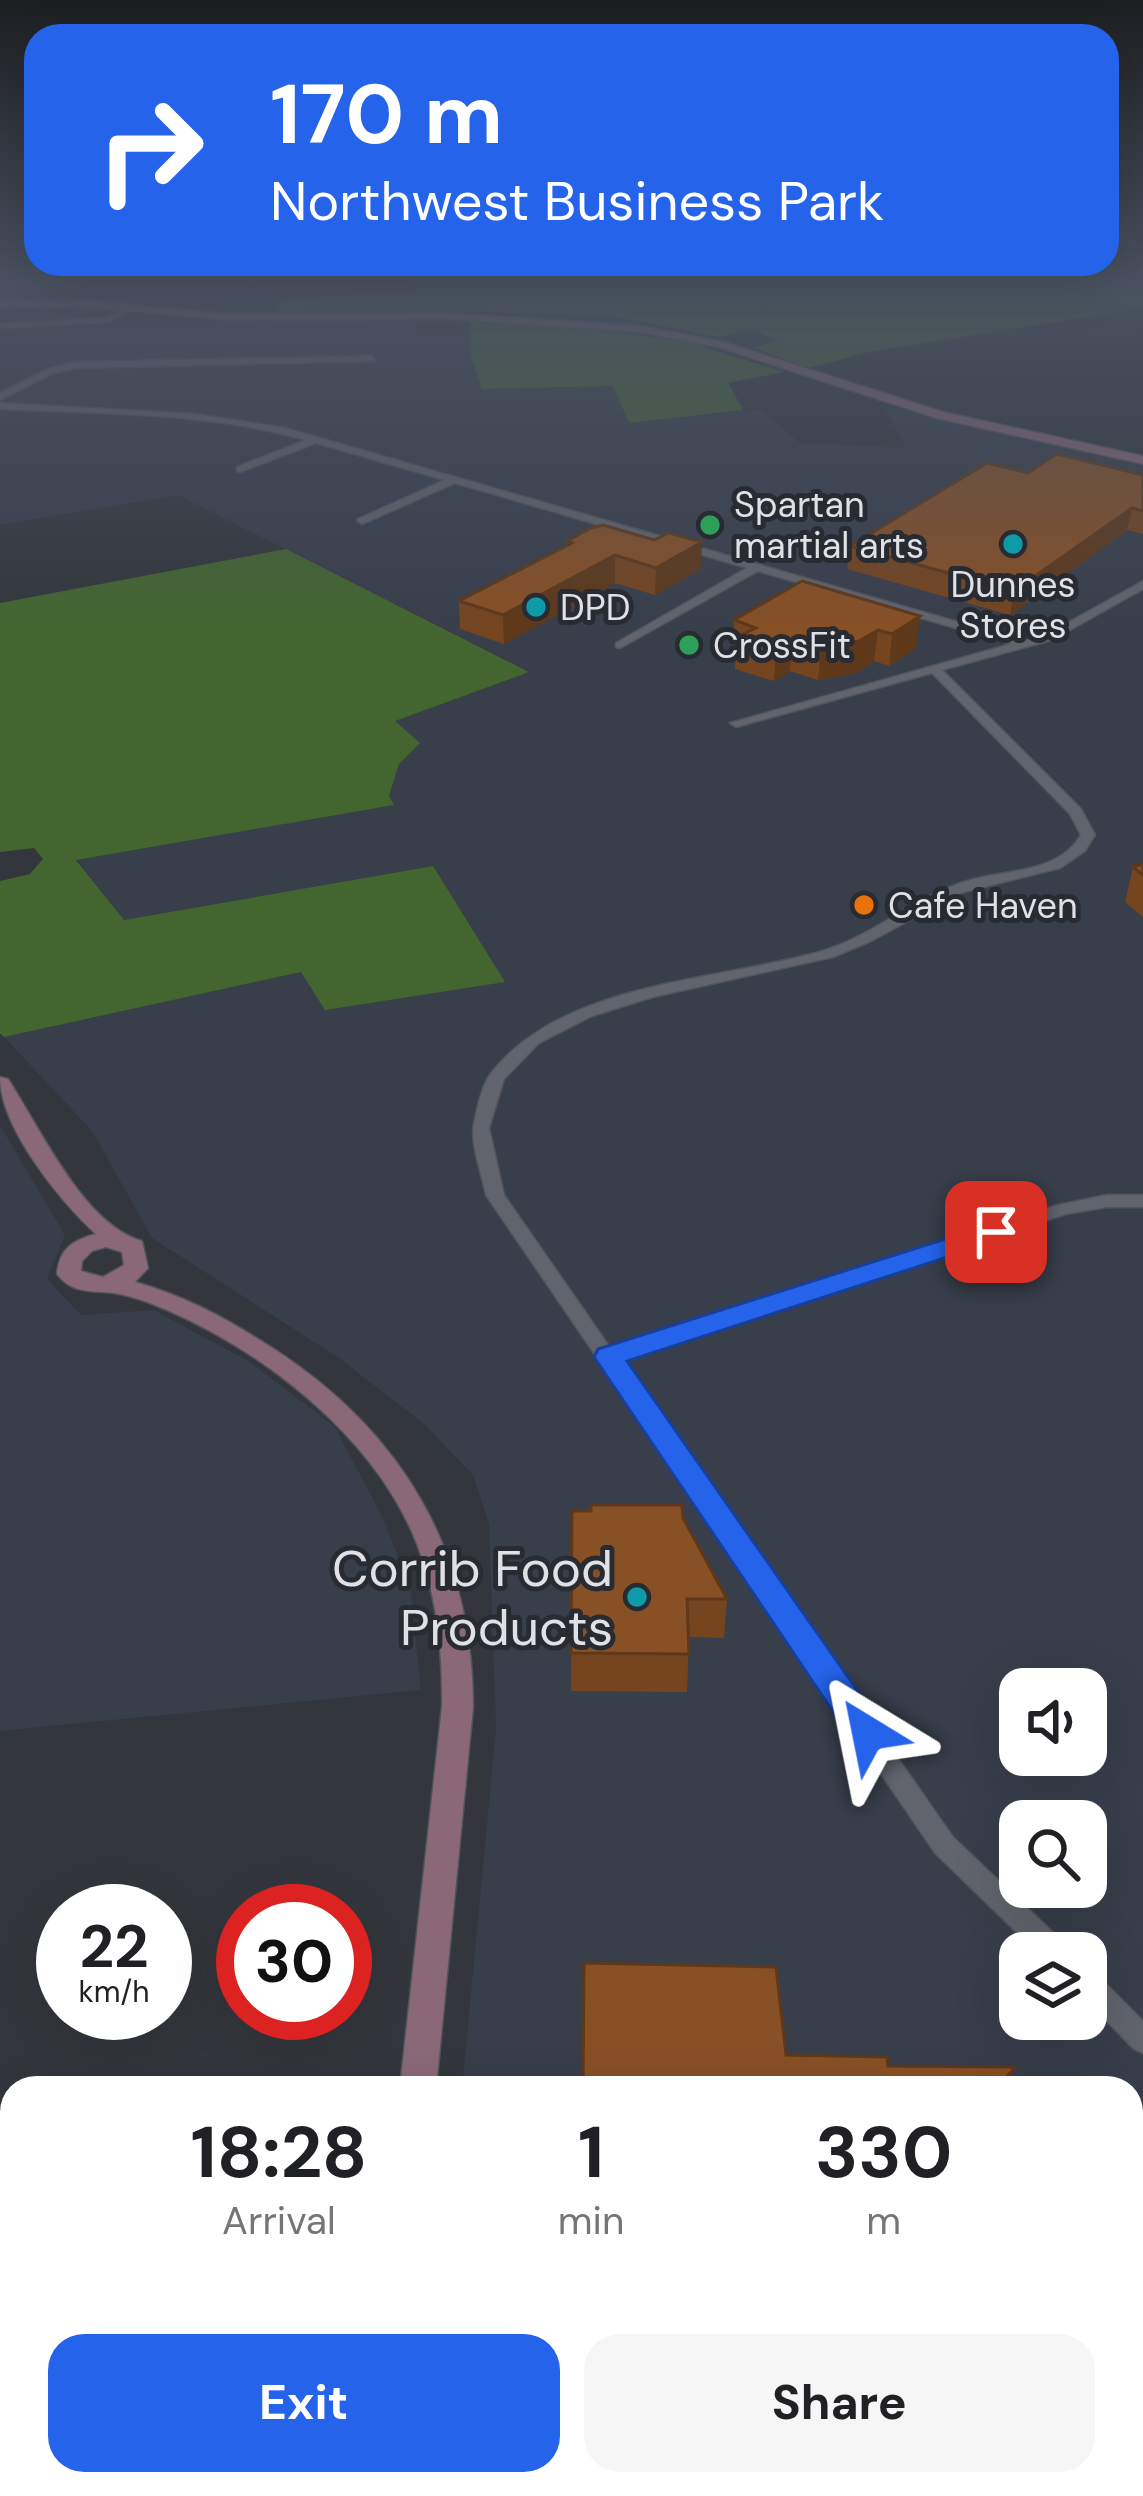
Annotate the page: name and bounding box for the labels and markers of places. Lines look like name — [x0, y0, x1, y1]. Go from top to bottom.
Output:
place label: Spartan martial arts — [734, 481, 924, 569]
marker: Spartan martial arts — [697, 512, 723, 538]
marker: Dunnes Stores — [1000, 531, 1026, 557]
place label: Dunnes Stores — [950, 561, 1076, 649]
place label: DPD — [560, 584, 630, 631]
marker: DPD — [523, 594, 549, 620]
place label: CrossFit — [713, 622, 851, 669]
marker: CrossFit — [676, 632, 702, 658]
place label: Cafe Haven — [888, 882, 1078, 929]
marker: Cafe Haven — [851, 892, 877, 918]
pin — [945, 1181, 1047, 1283]
place label: Corrib Food Products — [332, 1535, 613, 1661]
marker: Corrib Food Products — [624, 1584, 650, 1610]

